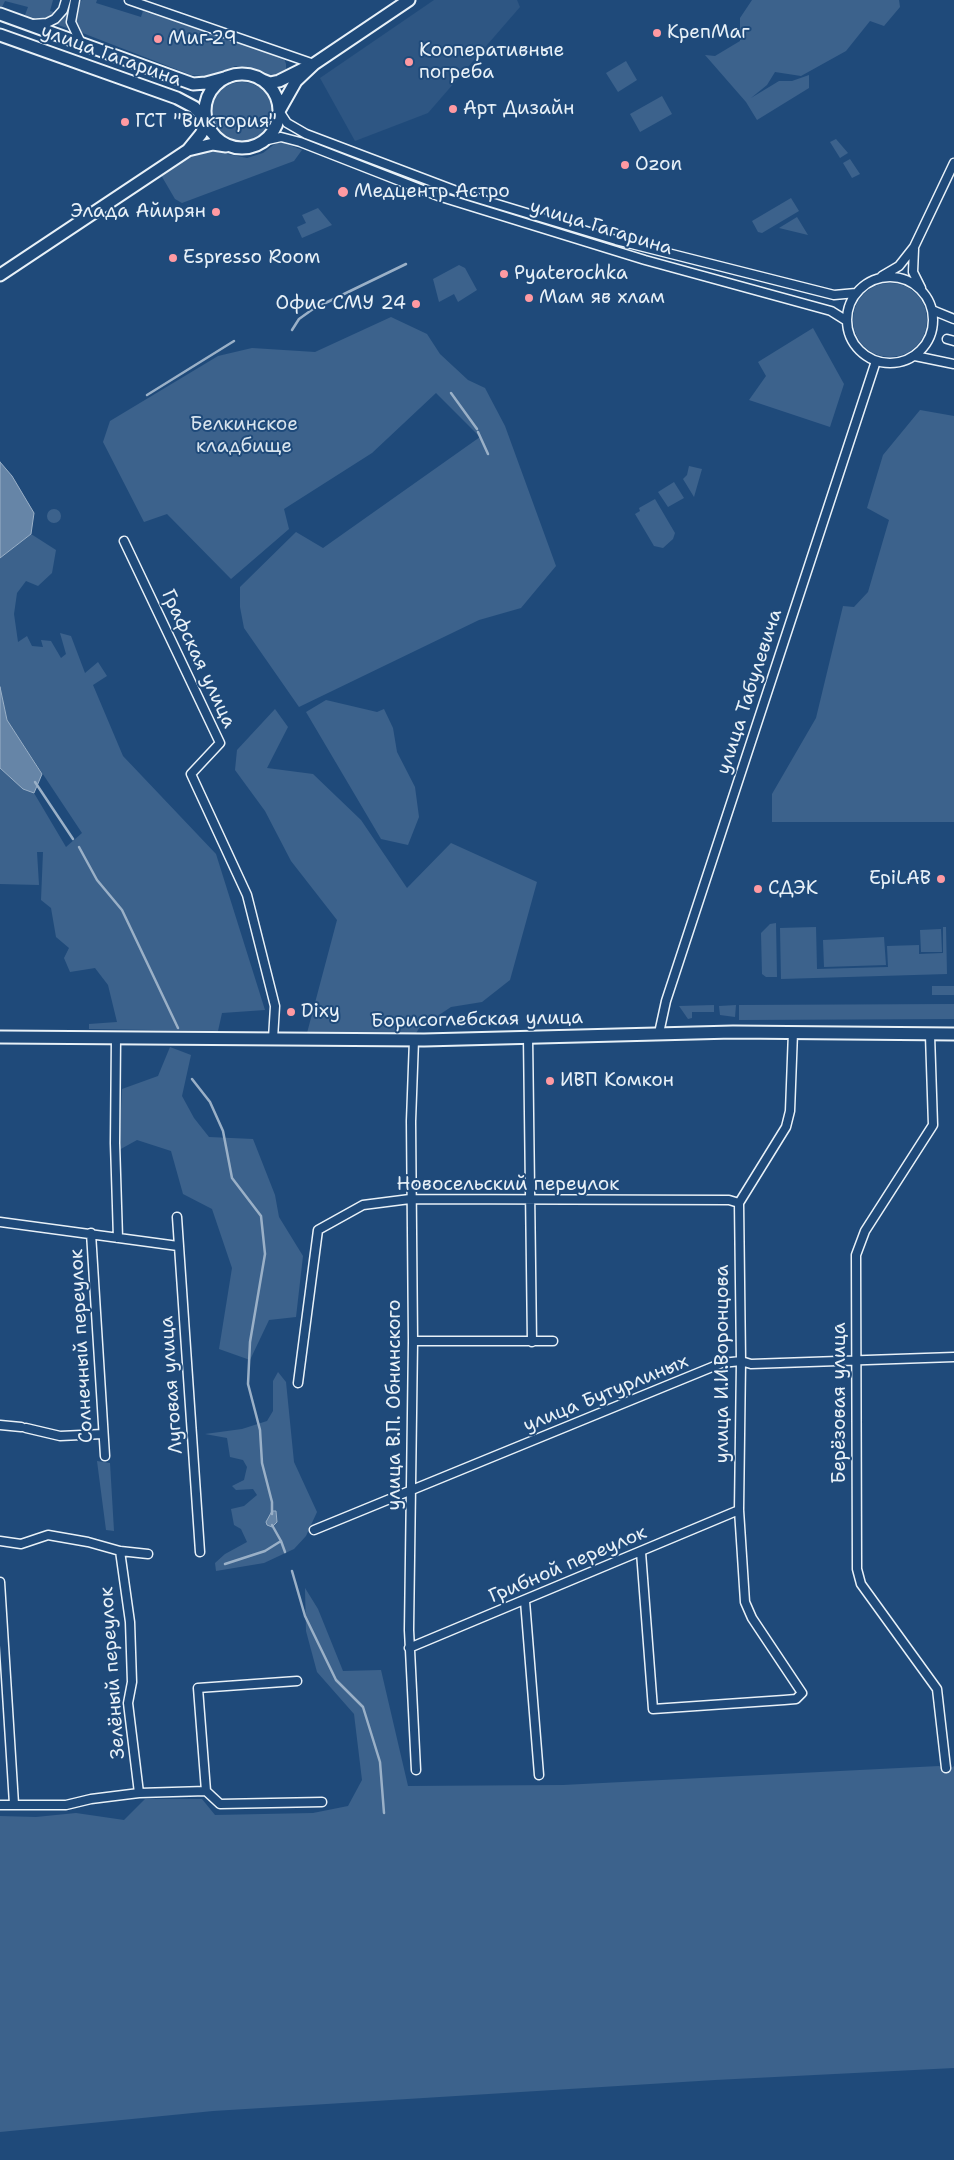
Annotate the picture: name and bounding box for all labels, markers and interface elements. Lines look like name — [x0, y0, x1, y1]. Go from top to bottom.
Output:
street label: улица Гагарина — [38, 20, 184, 92]
place label: КрепМаг — [667, 22, 750, 44]
marker: КрепМаг — [651, 27, 663, 39]
place label: Миг-29 — [168, 28, 237, 50]
marker: Миг-29 — [152, 33, 164, 45]
place label: Кооперативные погреба — [419, 40, 564, 84]
marker: Кооперативные погреба — [403, 56, 415, 68]
place label: Арт Дизайн — [463, 98, 574, 120]
marker: Арт Дизайн — [447, 103, 459, 115]
place label: ГСТ "Виктория" — [135, 111, 277, 133]
marker: ГСТ "Виктория" — [119, 116, 131, 128]
place label: Ozon — [635, 154, 682, 176]
marker: Ozon — [619, 159, 631, 171]
place label: Медцентр Астро — [354, 181, 510, 203]
marker: Медцентр Астро — [336, 185, 350, 199]
street label: улица Гагарина — [527, 195, 675, 261]
place label: Элада Айирян — [71, 201, 206, 223]
marker: Элада Айирян — [210, 206, 222, 218]
place label: Espresso Room — [183, 247, 320, 269]
marker: Espresso Room — [167, 252, 179, 264]
place label: Pyaterochka — [514, 263, 628, 285]
marker: Pyaterochka — [498, 268, 510, 280]
place label: Мам яв хлам — [539, 287, 665, 309]
marker: Мам яв хлам — [523, 292, 535, 304]
place label: Офис СМУ 24 — [276, 293, 406, 315]
marker: Офис СМУ 24 — [410, 298, 422, 310]
park label: Белкинское кладбище — [190, 414, 298, 458]
street label: Графская улица — [156, 586, 240, 732]
street label: улица Табулевича — [713, 607, 787, 777]
place label: EpiLAB — [869, 868, 931, 890]
marker: EpiLAB — [935, 873, 947, 885]
place label: СДЭК — [768, 878, 818, 900]
marker: СДЭК — [752, 883, 764, 895]
place label: Dixy — [301, 1001, 340, 1023]
marker: Dixy — [285, 1006, 297, 1018]
street label: Борисоглебская улица — [371, 1007, 583, 1033]
place label: ИВП Комкон — [560, 1070, 674, 1092]
marker: ИВП Комкон — [544, 1075, 556, 1087]
street label: Новосельский переулок — [397, 1174, 619, 1196]
street label: Солнечный переулок — [66, 1248, 98, 1444]
street label: улица И.И.Воронцова — [712, 1265, 734, 1463]
street label: улица В.П. Обнинского — [384, 1299, 406, 1511]
street label: Луговая улица — [156, 1315, 188, 1455]
street label: Берёзовая улица — [829, 1322, 851, 1484]
street label: улица Бутурлиных — [520, 1350, 692, 1438]
street label: Грибной переулок — [486, 1521, 650, 1609]
street label: Зелёный переулок — [96, 1586, 130, 1760]

